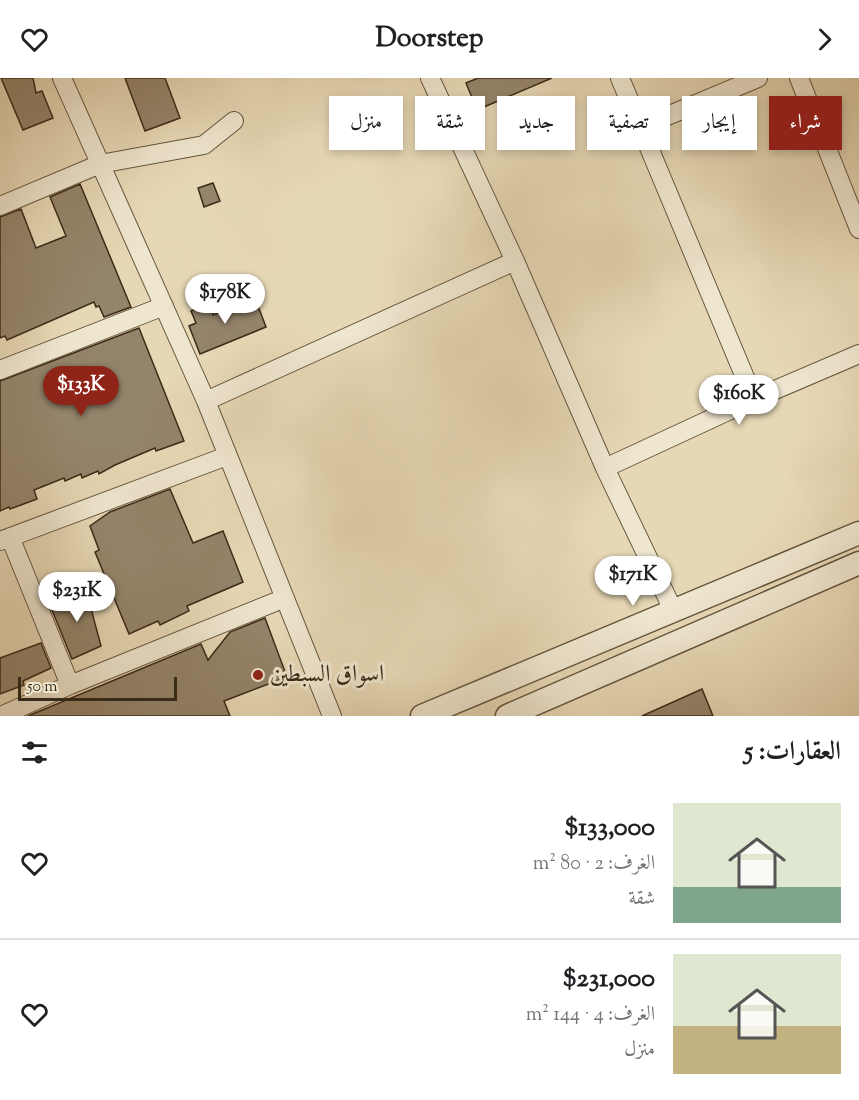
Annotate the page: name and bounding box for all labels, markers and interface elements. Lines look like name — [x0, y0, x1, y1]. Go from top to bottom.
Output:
text: Doorstep — [375, 20, 484, 59]
icon: heart — [18, 23, 51, 56]
icon: forward — [808, 23, 841, 56]
chip: منزل — [329, 96, 403, 150]
chip: شقة — [415, 96, 485, 150]
chip: جديد — [497, 96, 575, 150]
chip: تصفية — [587, 96, 670, 150]
chip: إيجار — [682, 96, 757, 150]
chip: شراء — [769, 96, 842, 150]
pin: $178K — [183, 274, 267, 325]
text: $178K — [199, 279, 251, 308]
pin: $133K — [39, 366, 123, 417]
text: $133K — [57, 371, 105, 400]
pin: $160K — [697, 375, 781, 426]
text: $160K — [713, 380, 765, 409]
pin: $171K — [591, 556, 675, 607]
text: $171K — [609, 561, 657, 590]
pin: $231K — [35, 572, 119, 623]
text: $231K — [52, 577, 102, 606]
place label: اسواق السبطين — [270, 658, 384, 692]
marker: اسواق السبطين — [251, 668, 265, 682]
scale bar — [18, 674, 177, 702]
text: 50 m — [27, 676, 58, 699]
text: العقارات: 5 — [744, 734, 841, 771]
icon: filters — [18, 736, 51, 769]
text: $133,000 — [564, 810, 655, 847]
icon: home — [721, 827, 793, 899]
icon: heart — [18, 847, 51, 880]
text: الغرف: 2 · 80 m² — [533, 850, 655, 879]
text: شقة — [629, 885, 655, 914]
text: $231,000 — [563, 961, 655, 998]
icon: home — [721, 978, 793, 1050]
icon: heart — [18, 998, 51, 1031]
text: الغرف: 4 · 144 m² — [526, 1001, 655, 1030]
text: منزل — [624, 1036, 655, 1065]

